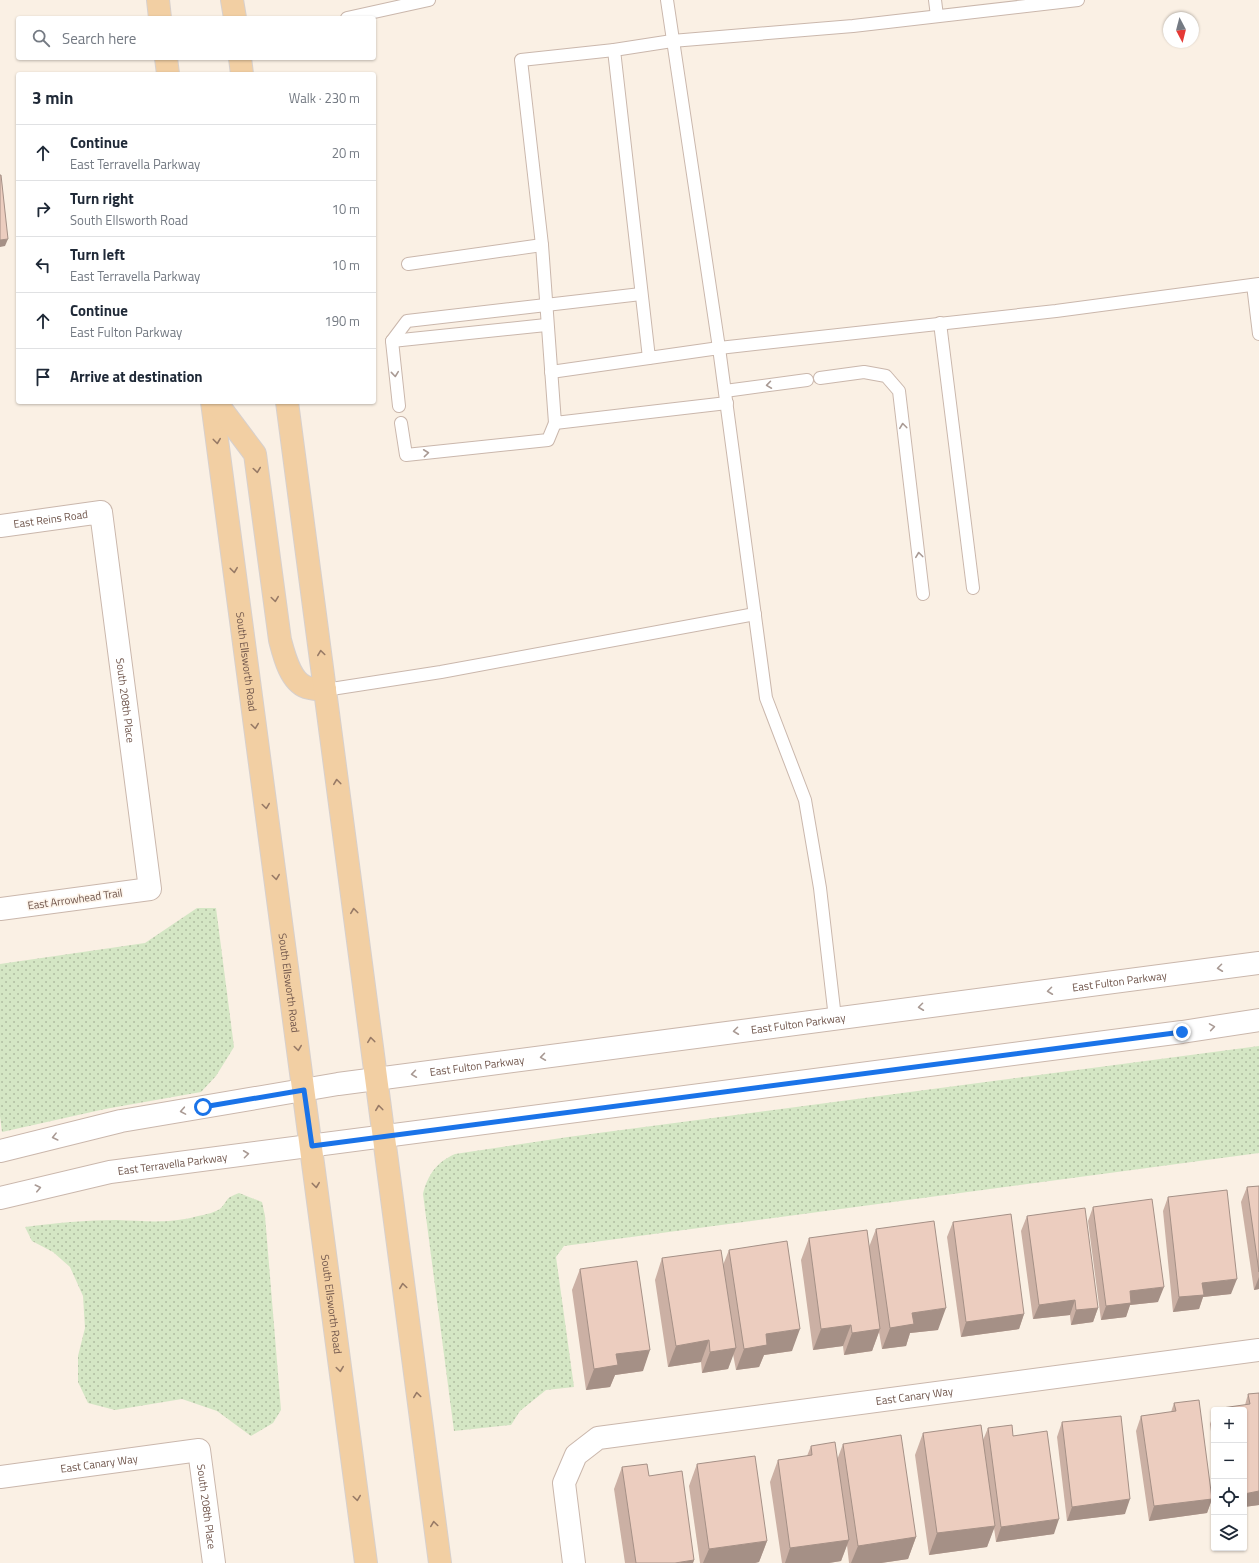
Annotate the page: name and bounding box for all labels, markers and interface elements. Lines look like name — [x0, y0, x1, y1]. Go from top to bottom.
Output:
north arrow — [1163, 12, 1199, 48]
search box — [16, 16, 376, 60]
icon: search — [30, 27, 52, 49]
text: Search here — [62, 27, 136, 50]
text: 3 min — [32, 85, 73, 111]
text: Walk · 230 m — [289, 88, 360, 108]
text: Continue — [70, 131, 128, 154]
icon: ahead — [32, 142, 54, 164]
text: 20 m — [332, 143, 360, 163]
text: East Terravella Parkway — [70, 154, 200, 174]
text: Turn right — [70, 187, 134, 210]
icon: right — [32, 198, 54, 220]
text: 10 m — [332, 199, 360, 219]
text: South Ellsworth Road — [70, 210, 188, 230]
text: Turn left — [70, 243, 125, 266]
icon: left — [32, 254, 54, 276]
text: 10 m — [332, 255, 360, 275]
text: East Terravella Parkway — [70, 266, 200, 286]
text: Continue — [70, 299, 128, 322]
icon: ahead — [32, 310, 54, 332]
text: 190 m — [324, 311, 360, 331]
text: East Fulton Parkway — [70, 322, 182, 342]
text: Arrive at destination — [70, 365, 203, 388]
icon: arrive — [32, 366, 54, 388]
one-way arrow — [391, 370, 400, 377]
one-way arrow — [766, 380, 772, 389]
one-way arrow — [899, 423, 908, 429]
one-way arrow — [212, 438, 221, 444]
one-way arrow — [423, 449, 429, 458]
one-way arrow — [252, 467, 261, 473]
street label: East Reins Road — [12, 506, 89, 532]
one-way arrow — [914, 552, 923, 558]
one-way arrow — [229, 567, 238, 573]
one-way arrow — [270, 596, 279, 602]
street label: South Ellsworth Road — [232, 611, 261, 713]
one-way arrow — [316, 650, 325, 656]
street label: South 208th Place — [112, 657, 139, 744]
one-way arrow — [250, 723, 259, 729]
one-way arrow — [333, 779, 342, 785]
one-way arrow — [261, 803, 270, 809]
one-way arrow — [271, 874, 280, 881]
street label: East Arrowhead Trail — [27, 884, 123, 914]
one-way arrow — [350, 908, 359, 914]
street label: South Ellsworth Road — [275, 932, 304, 1034]
one-way arrow — [1217, 963, 1223, 972]
street label: East Fulton Parkway — [1071, 967, 1168, 995]
one-way arrow — [1047, 986, 1053, 995]
one-way arrow — [918, 1002, 924, 1011]
street label: East Fulton Parkway — [750, 1009, 847, 1038]
route end — [1173, 1023, 1191, 1041]
one-way arrow — [1209, 1023, 1215, 1032]
one-way arrow — [733, 1026, 739, 1035]
one-way arrow — [366, 1037, 375, 1043]
one-way arrow — [293, 1045, 302, 1051]
street label: East Fulton Parkway — [429, 1052, 526, 1080]
one-way arrow — [540, 1052, 546, 1061]
one-way arrow — [411, 1069, 417, 1078]
route start — [194, 1098, 212, 1116]
one-way arrow — [375, 1105, 384, 1111]
one-way arrow — [179, 1106, 186, 1115]
one-way arrow — [52, 1133, 59, 1141]
street label: East Terravella Parkway — [117, 1149, 229, 1179]
one-way arrow — [242, 1150, 249, 1159]
one-way arrow — [311, 1181, 320, 1188]
one-way arrow — [34, 1184, 41, 1193]
street label: South Ellsworth Road — [317, 1253, 346, 1355]
one-way arrow — [399, 1282, 408, 1289]
one-way arrow — [335, 1366, 344, 1372]
street label: East Canary Way — [875, 1383, 955, 1409]
one-way arrow — [413, 1392, 422, 1399]
map controls — [1211, 1407, 1247, 1551]
button: + — [1211, 1407, 1247, 1443]
button: − — [1211, 1443, 1247, 1479]
street label: East Canary Way — [59, 1450, 139, 1477]
street label: South 208th Place — [193, 1463, 220, 1551]
button: locate — [1211, 1479, 1247, 1515]
one-way arrow — [352, 1495, 361, 1501]
button: layers — [1211, 1515, 1247, 1551]
one-way arrow — [430, 1521, 439, 1527]

